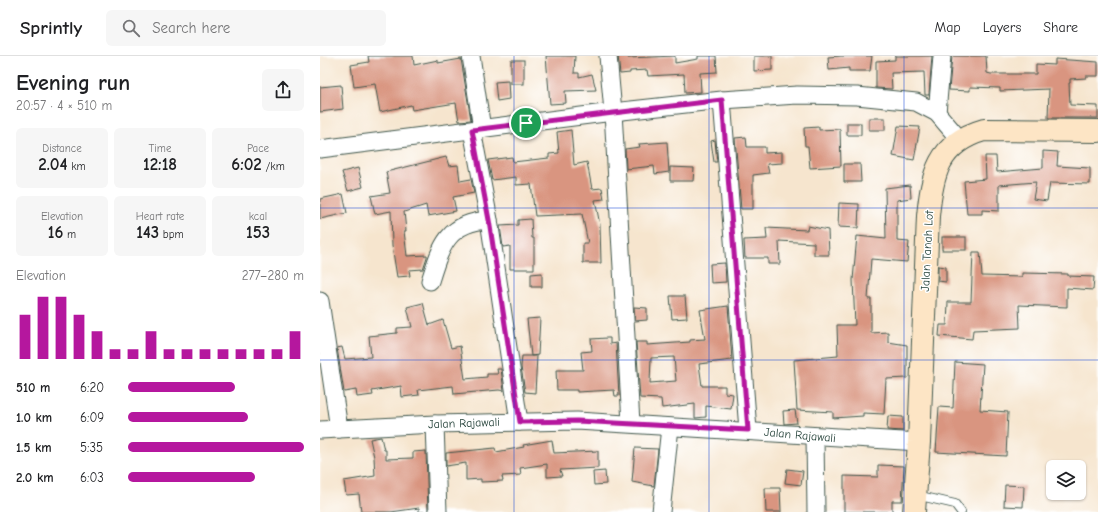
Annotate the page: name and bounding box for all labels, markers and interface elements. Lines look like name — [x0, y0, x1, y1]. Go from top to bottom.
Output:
search box — [106, 10, 386, 46]
text: Sprintly — [20, 17, 82, 39]
icon: search — [120, 17, 142, 39]
text: Search here — [152, 19, 230, 37]
text: Map — [934, 19, 961, 36]
text: Layers — [983, 19, 1021, 36]
text: Share — [1043, 19, 1078, 36]
button: share — [262, 69, 304, 111]
text: Evening run — [16, 70, 130, 96]
text: 20:57 · 4 × 510 m — [16, 98, 112, 113]
pin — [509, 106, 543, 140]
icon: arrive — [515, 112, 537, 134]
text: Distance — [42, 142, 82, 155]
text: Time — [149, 142, 171, 155]
text: Pace — [247, 142, 269, 155]
text: 2.04 — [38, 155, 68, 174]
text: 12:18 — [143, 155, 177, 174]
text: 6:02 — [231, 155, 262, 174]
text: km — [68, 160, 86, 173]
text: /km — [262, 160, 285, 173]
text: Elevation — [41, 210, 83, 223]
text: Heart rate — [136, 210, 184, 223]
text: kcal — [249, 210, 267, 223]
street label: Jalan Tanah Lot — [918, 210, 936, 292]
text: 16 — [48, 223, 63, 242]
text: 143 — [136, 223, 159, 242]
text: 153 — [246, 223, 270, 242]
text: m — [63, 228, 76, 241]
text: bpm — [159, 228, 184, 241]
text: Elevation — [16, 268, 66, 283]
text: 277–280 m — [242, 268, 304, 283]
text: 510 m — [16, 380, 50, 395]
text: 6:20 — [80, 380, 104, 395]
text: 1.0 km — [16, 410, 52, 425]
text: 6:09 — [80, 410, 104, 425]
street label: Jalan Rajawali — [428, 415, 500, 431]
street label: Jalan Rajawali — [764, 425, 836, 445]
text: 1.5 km — [16, 440, 52, 455]
text: 5:35 — [80, 440, 103, 455]
map controls — [1046, 460, 1086, 500]
button: layers — [1046, 460, 1086, 500]
text: 2.0 km — [16, 470, 54, 485]
text: 6:03 — [80, 470, 104, 485]

